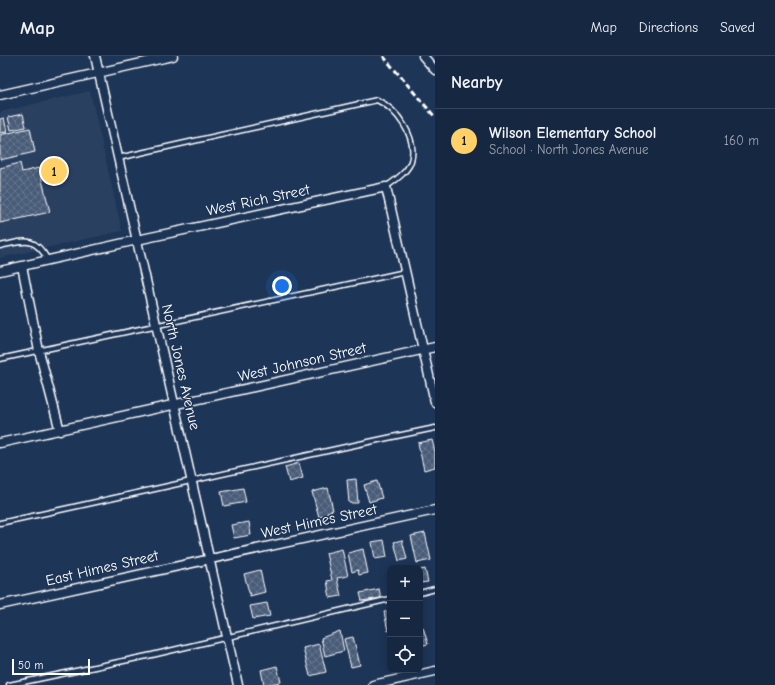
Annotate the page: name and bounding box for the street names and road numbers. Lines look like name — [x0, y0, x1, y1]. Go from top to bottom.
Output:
street label: West Rich Street — [205, 180, 312, 220]
street label: North Jones Avenue — [158, 302, 204, 432]
street label: West Johnson Street — [236, 338, 369, 386]
street label: West Himes Street — [259, 500, 379, 542]
street label: East Himes Street — [44, 546, 161, 590]

